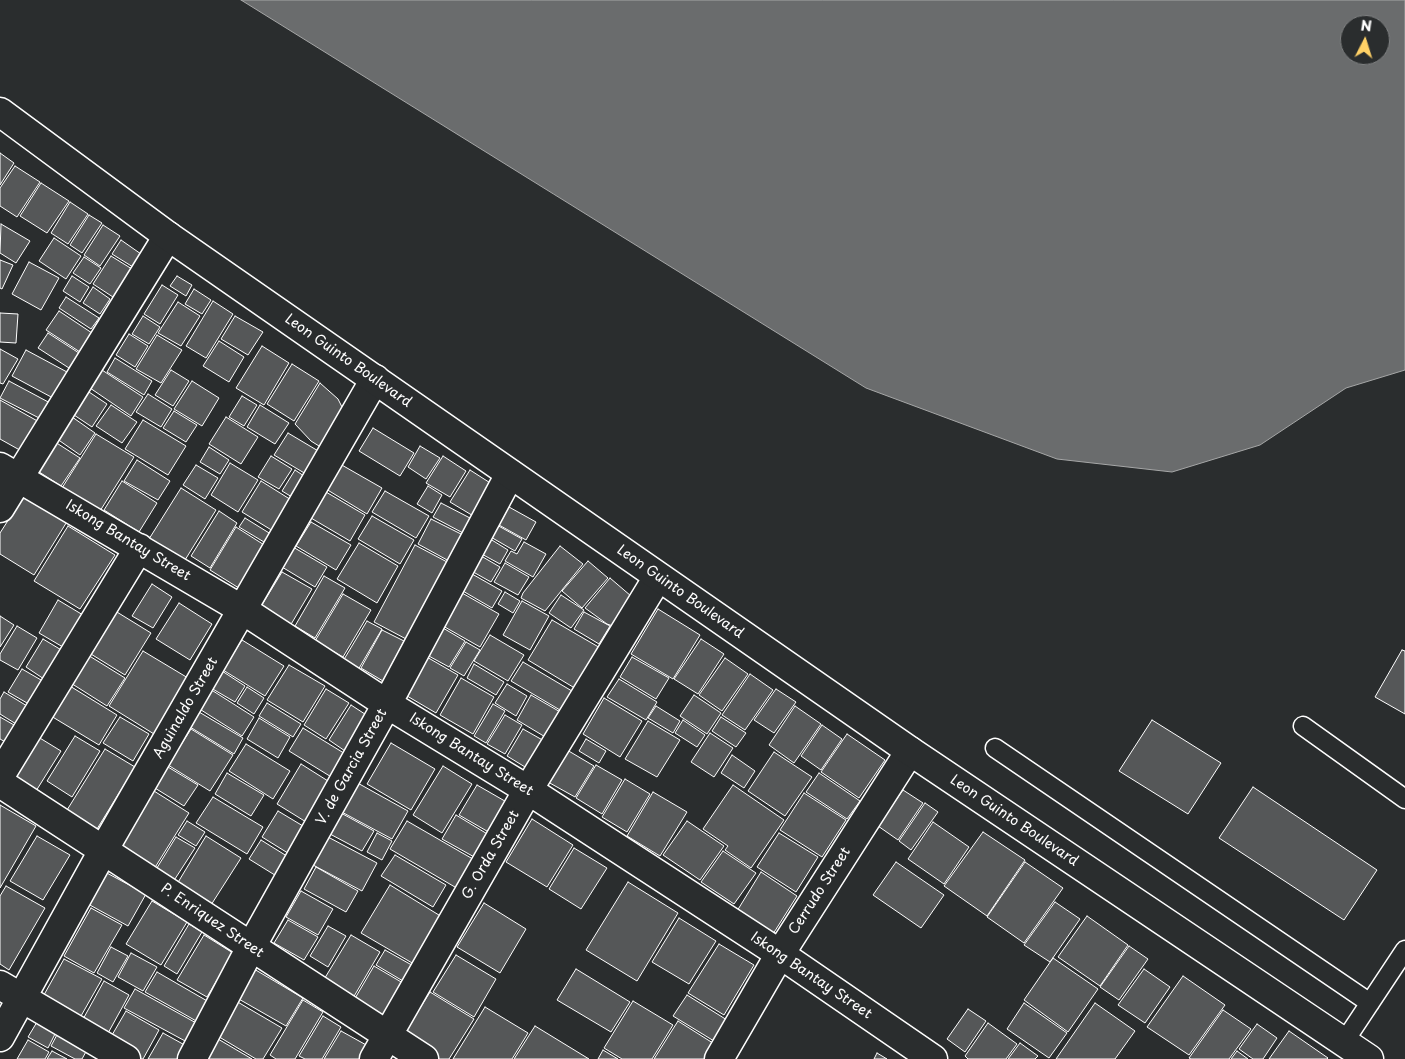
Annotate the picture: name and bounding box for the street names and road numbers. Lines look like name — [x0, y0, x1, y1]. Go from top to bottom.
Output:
street label: Leon Guinto Boulevard — [281, 311, 415, 411]
street label: Iskong Bantay Street — [62, 497, 194, 585]
street label: Leon Guinto Boulevard — [613, 542, 747, 642]
street label: Aguinaldo Street — [150, 654, 222, 762]
street label: V. de Garcia Street — [313, 706, 391, 828]
street label: Iskong Bantay Street — [406, 710, 536, 800]
street label: Leon Guinto Boulevard — [947, 772, 1081, 870]
street label: G. Orda Street — [459, 808, 523, 902]
street label: Cerrudo Street — [786, 844, 854, 938]
street label: P. Enriquez Street — [157, 880, 267, 962]
street label: Iskong Bantay Street — [747, 929, 875, 1023]

